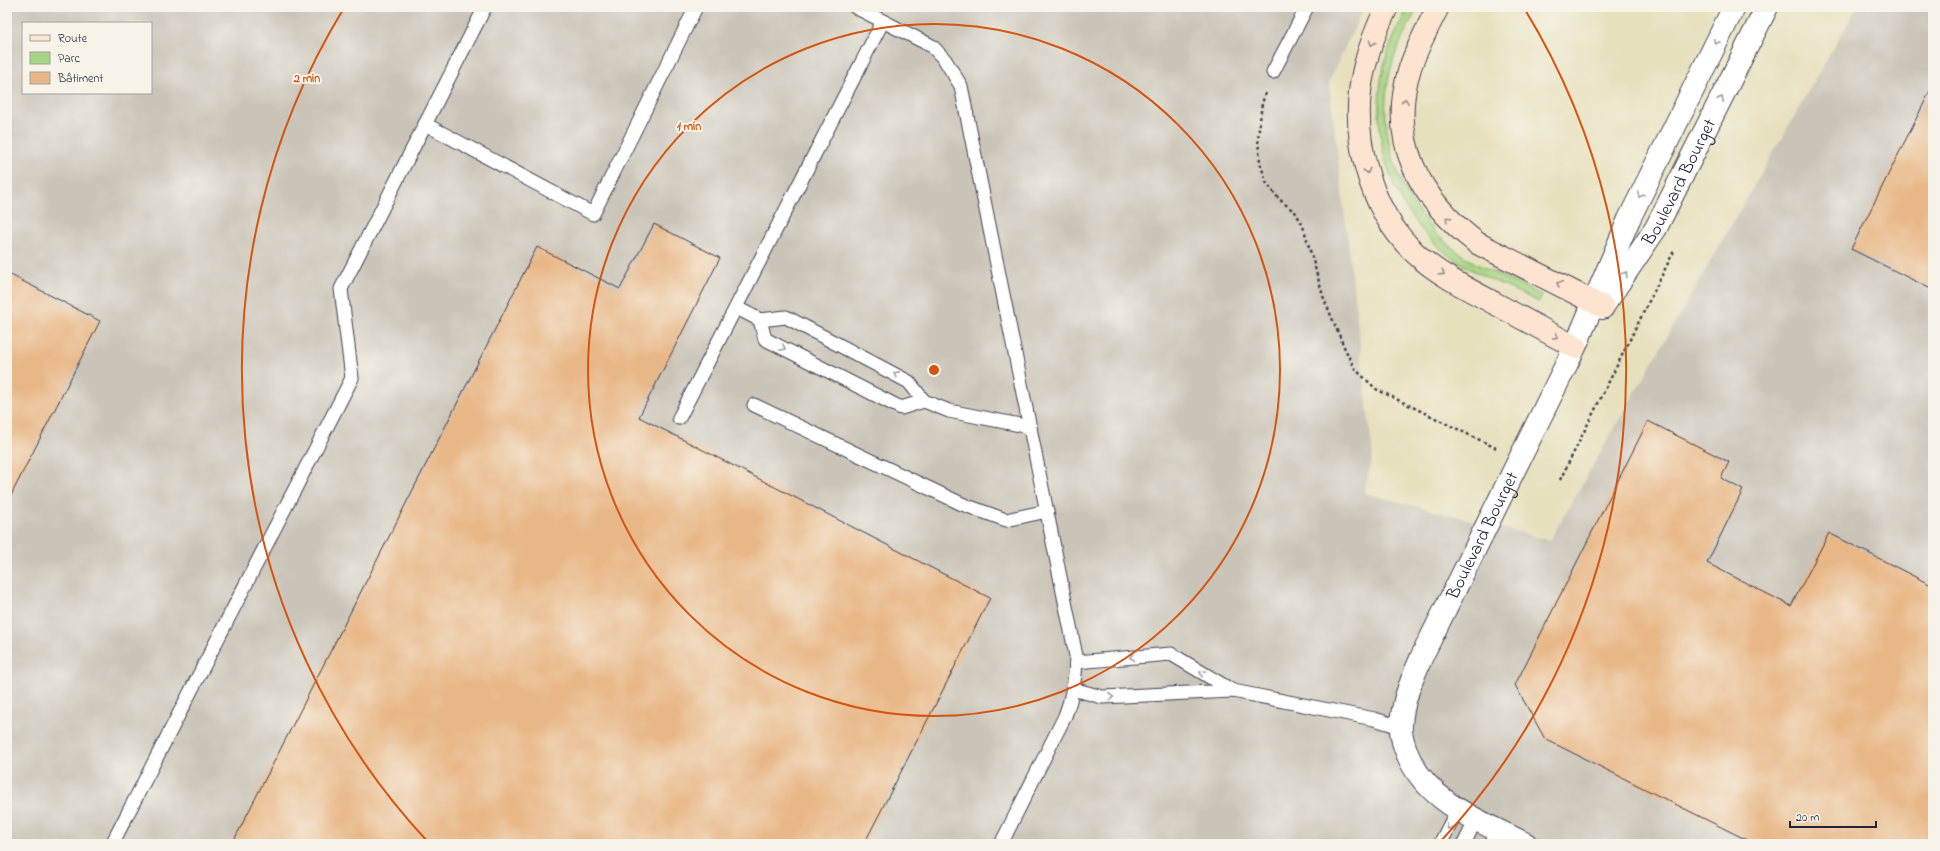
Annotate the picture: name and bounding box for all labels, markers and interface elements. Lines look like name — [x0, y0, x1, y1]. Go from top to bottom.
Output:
legend — [22, 22, 152, 94]
text: Route — [58, 30, 88, 48]
one-way arrow — [1713, 38, 1721, 45]
one-way arrow — [1368, 39, 1377, 46]
text: Parc — [58, 50, 80, 68]
text: Bâtiment — [57, 70, 103, 88]
text: 2 min — [293, 70, 320, 88]
one-way arrow — [1717, 96, 1724, 103]
one-way arrow — [1400, 98, 1409, 104]
street label: Boulevard Bourget — [1636, 115, 1724, 252]
text: 1 min — [677, 118, 701, 136]
one-way arrow — [1363, 168, 1371, 174]
one-way arrow — [1638, 190, 1645, 198]
one-way arrow — [1445, 216, 1453, 224]
one-way arrow — [1438, 269, 1445, 276]
one-way arrow — [1620, 272, 1627, 279]
one-way arrow — [1556, 281, 1564, 289]
one-way arrow — [1552, 332, 1559, 339]
one-way arrow — [779, 343, 786, 351]
centre of rings — [927, 363, 941, 377]
one-way arrow — [893, 372, 900, 379]
street label: Boulevard Bourget — [1441, 468, 1526, 605]
one-way arrow — [1129, 653, 1135, 662]
one-way arrow — [1199, 670, 1206, 677]
one-way arrow — [1108, 693, 1114, 701]
scale bar — [1790, 803, 1876, 829]
text: 20 m — [1796, 809, 1819, 827]
one-way arrow — [1446, 822, 1454, 830]

